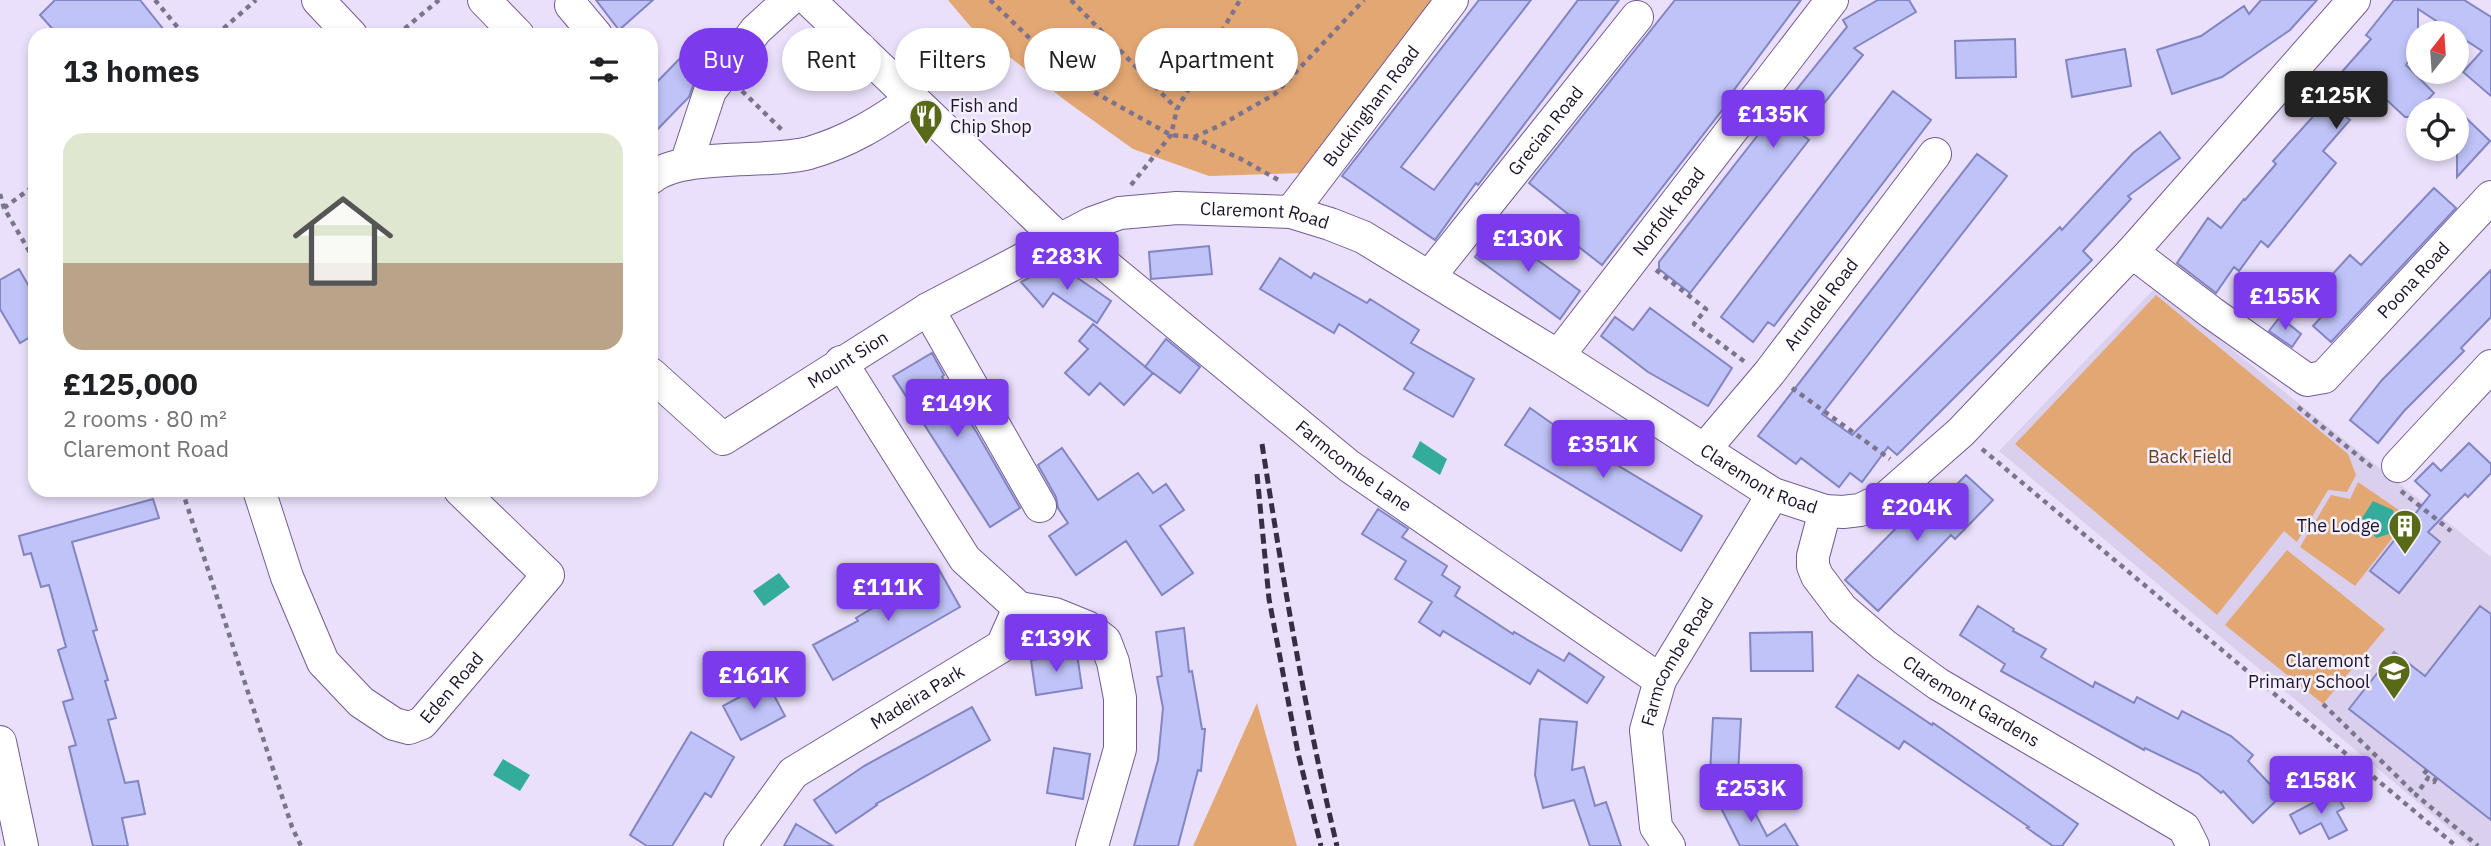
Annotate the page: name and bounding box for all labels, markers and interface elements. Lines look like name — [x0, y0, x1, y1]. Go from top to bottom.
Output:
north arrow — [2406, 21, 2469, 84]
map controls — [2406, 21, 2469, 161]
chip: Buy — [679, 28, 768, 91]
chip: Rent — [782, 28, 881, 91]
chip: Filters — [895, 28, 1010, 91]
chip: New — [1024, 28, 1121, 91]
chip: Apartment — [1135, 28, 1298, 91]
street label: Buckingham Road — [1318, 41, 1424, 171]
text: 13 homes — [63, 51, 200, 90]
icon: filters — [585, 51, 623, 89]
pin: £125K — [2287, 72, 2385, 131]
text: £125K — [2301, 79, 2371, 109]
street label: Grecian Road — [1503, 81, 1588, 180]
pin: £135K — [1724, 90, 1822, 150]
place label: Fish and Chip Shop — [950, 94, 1032, 138]
restaurant icon: Fish and Chip Shop — [907, 97, 945, 146]
text: £135K — [1738, 98, 1808, 128]
button: locate — [2406, 98, 2469, 161]
street label: Norfolk Road — [1627, 163, 1710, 260]
icon: home — [280, 178, 406, 304]
street label: Claremont Road — [1200, 197, 1332, 234]
pin: £130K — [1479, 215, 1577, 274]
text: £130K — [1493, 222, 1563, 252]
pin: £283K — [1018, 232, 1116, 292]
street label: Poona Road — [2372, 237, 2455, 323]
text: £283K — [1032, 240, 1102, 270]
street label: Arundel Road — [1779, 253, 1863, 355]
pin: £155K — [2236, 272, 2334, 332]
text: £155K — [2250, 280, 2320, 310]
street label: Mount Sion — [803, 325, 892, 393]
text: £125,000 — [63, 364, 198, 403]
pin: £149K — [908, 380, 1006, 439]
text: £149K — [922, 387, 992, 417]
text: 2 rooms · 80 m² — [63, 403, 227, 433]
street label: Farmcombe Lane — [1291, 415, 1416, 517]
pin: £351K — [1554, 420, 1652, 480]
text: £351K — [1568, 428, 1638, 458]
text: Claremont Road — [63, 433, 229, 463]
street label: Claremont Road — [1696, 438, 1820, 519]
park label: Back Field — [2148, 445, 2232, 468]
pin: £204K — [1868, 484, 1966, 543]
text: £204K — [1882, 491, 1952, 521]
building icon: The Lodge — [2386, 507, 2424, 556]
place label: The Lodge — [2297, 514, 2380, 537]
pin: £111K — [839, 564, 937, 623]
text: £111K — [853, 571, 923, 601]
street label: Farmcombe Road — [1636, 593, 1719, 729]
pin: £139K — [1007, 614, 1105, 674]
text: £139K — [1021, 622, 1091, 652]
street label: Eden Road — [415, 647, 488, 728]
place label: Claremont Primary School — [2248, 649, 2370, 693]
street label: Claremont Gardens — [1898, 650, 2044, 752]
pin: £161K — [705, 652, 803, 711]
school or university icon: Claremont Primary School — [2375, 652, 2413, 701]
text: £161K — [719, 659, 789, 689]
street label: Madeira Park — [866, 659, 969, 734]
pin: £158K — [2272, 756, 2370, 816]
pin: £253K — [1702, 764, 1800, 824]
text: £158K — [2286, 764, 2356, 794]
text: £253K — [1716, 772, 1786, 802]

